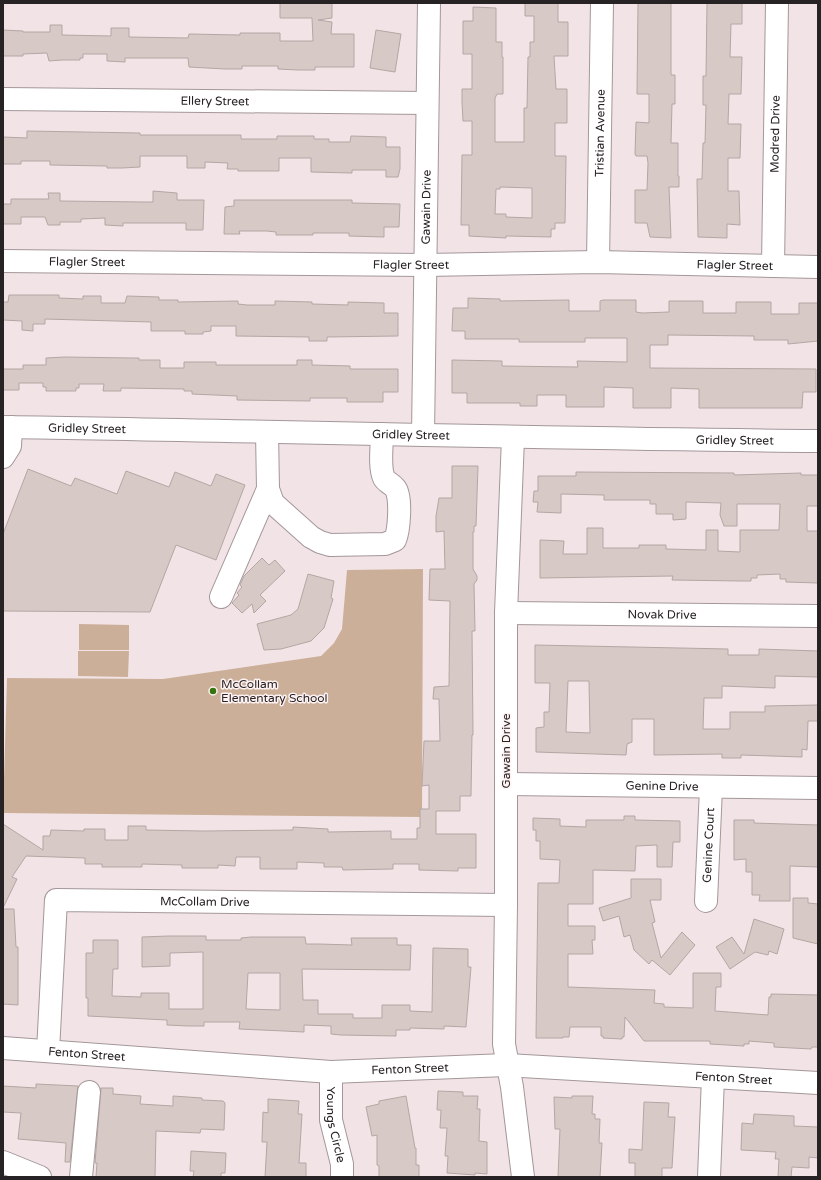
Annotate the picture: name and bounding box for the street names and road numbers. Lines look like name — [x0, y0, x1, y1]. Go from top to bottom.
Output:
street label: Tristian Avenue — [592, 89, 608, 177]
street label: Ellery Street — [180, 94, 250, 108]
street label: Modred Drive — [767, 95, 783, 173]
street label: Gawain Drive — [419, 169, 434, 245]
street label: Flagler Street — [49, 254, 126, 269]
street label: Flagler Street — [697, 257, 774, 273]
street label: Flagler Street — [373, 258, 450, 272]
street label: Gridley Street — [48, 421, 127, 436]
street label: Gridley Street — [372, 427, 450, 443]
street label: Gridley Street — [696, 433, 774, 448]
street label: Novak Drive — [627, 607, 697, 622]
street label: Gawain Drive — [499, 713, 513, 788]
street label: Genine Drive — [625, 779, 699, 793]
street label: Genine Court — [700, 807, 717, 883]
street label: McCollam Drive — [160, 894, 250, 909]
street label: Fenton Street — [48, 1044, 126, 1064]
street label: Fenton Street — [371, 1060, 449, 1077]
street label: Fenton Street — [695, 1069, 773, 1087]
street label: Youngs Circle — [324, 1086, 348, 1164]

